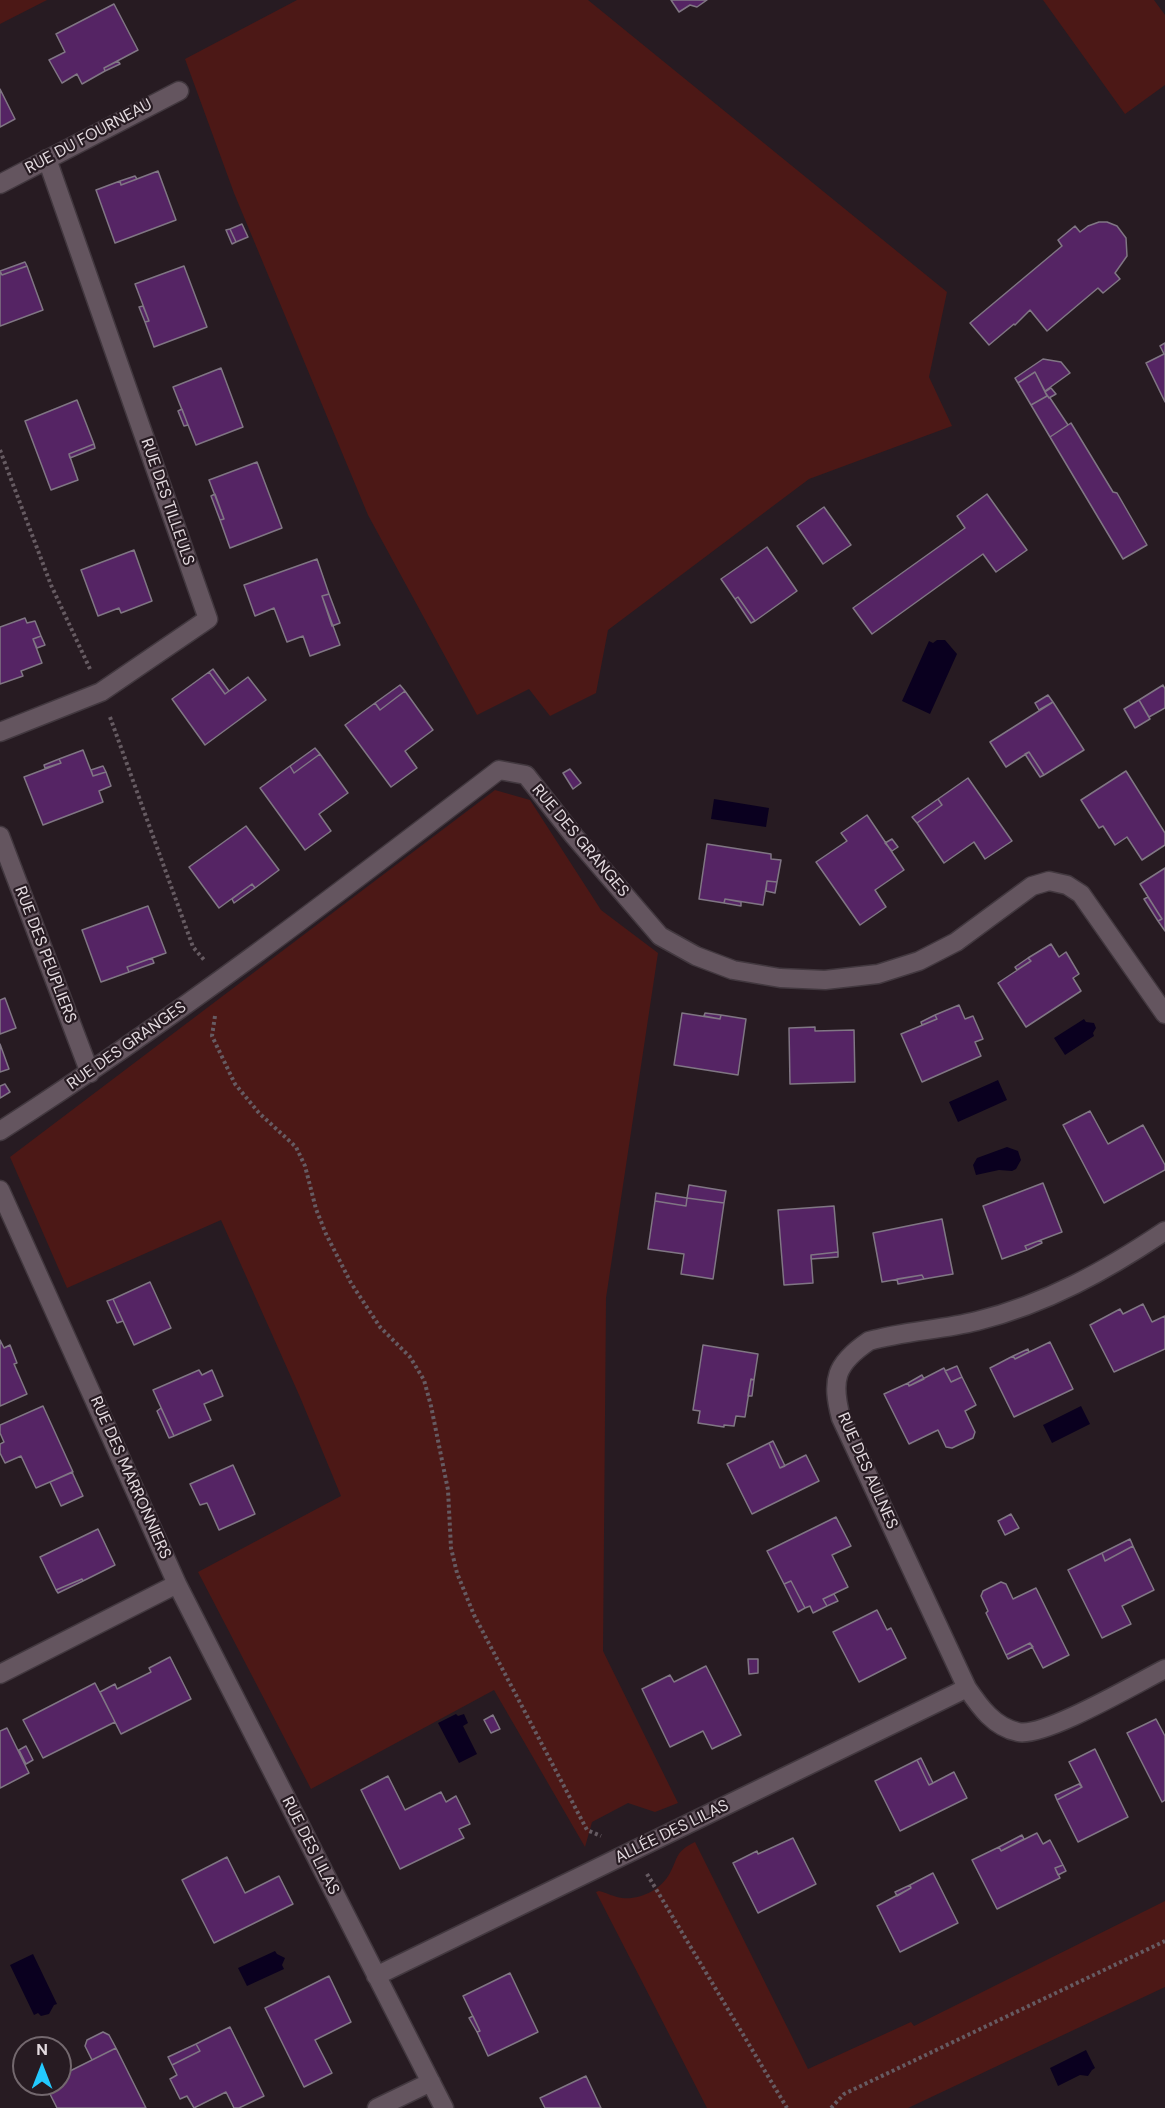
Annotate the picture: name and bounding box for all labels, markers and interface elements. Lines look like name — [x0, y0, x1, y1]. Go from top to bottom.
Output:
street label: RUE DU FOURNEAU — [22, 96, 156, 178]
street label: RUE DES TILLEULS — [136, 436, 198, 568]
street label: RUE DES GRANGES — [527, 781, 633, 901]
street label: RUE DES PEUPLIERS — [10, 884, 80, 1026]
street label: RUE DES GRANGES — [64, 998, 190, 1094]
street label: RUE DES MARRONNIERS — [85, 1394, 175, 1562]
street label: RUE DES AULNES — [833, 1410, 901, 1532]
street label: RUE DES LILAS — [277, 1794, 343, 1898]
street label: ALLÉE DES LILAS — [612, 1796, 732, 1868]
north arrow — [12, 2036, 72, 2096]
text: N — [36, 2039, 48, 2060]

